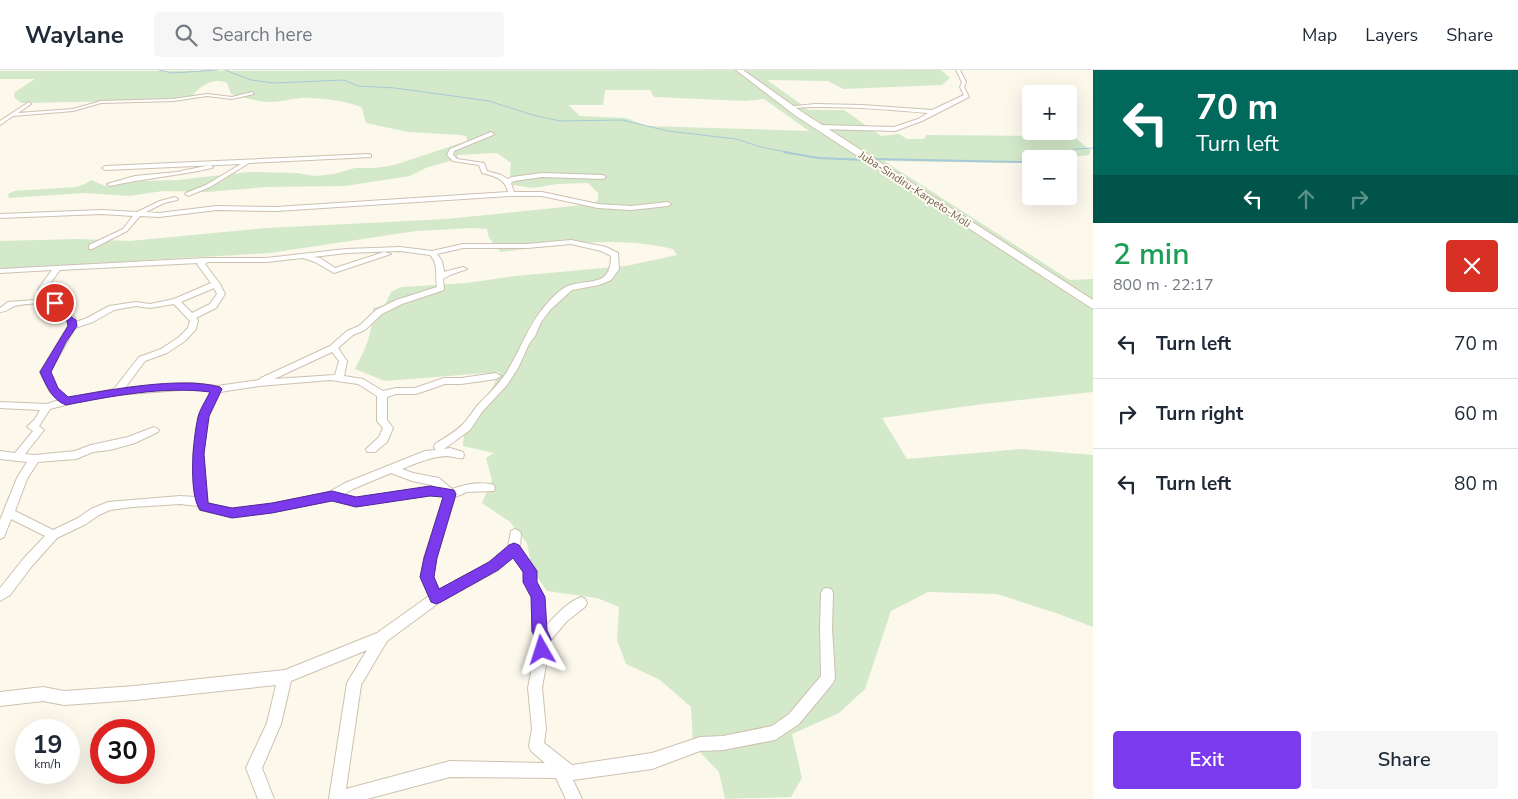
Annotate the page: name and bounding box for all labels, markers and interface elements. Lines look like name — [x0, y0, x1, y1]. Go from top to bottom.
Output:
search box — [154, 12, 504, 57]
text: Waylane — [25, 19, 124, 51]
icon: search — [172, 21, 200, 49]
text: Search here — [212, 22, 312, 48]
text: Map — [1302, 23, 1337, 47]
text: Layers — [1365, 23, 1418, 47]
text: Share — [1446, 23, 1493, 47]
text: 70 m — [1196, 84, 1278, 131]
map controls — [1022, 85, 1077, 205]
button: + — [1022, 85, 1077, 140]
icon: left — [1113, 90, 1178, 155]
text: Turn left — [1196, 129, 1279, 159]
street label: Juba-Sindiru-Karpeto-Moli — [855, 147, 974, 231]
button: − — [1022, 150, 1077, 205]
icon: left — [1239, 185, 1267, 213]
icon: ahead — [1292, 185, 1320, 213]
icon: right — [1345, 185, 1373, 213]
text: 2 min — [1113, 234, 1189, 275]
button: close — [1446, 240, 1498, 292]
text: 800 m · 22:17 — [1113, 274, 1214, 296]
pin — [34, 282, 76, 324]
icon: arrive — [41, 289, 69, 317]
icon: left — [1113, 330, 1141, 358]
text: Turn left — [1156, 331, 1231, 357]
text: 70 m — [1454, 331, 1498, 357]
icon: right — [1113, 400, 1141, 428]
text: Turn right — [1156, 401, 1243, 427]
text: 60 m — [1454, 401, 1498, 427]
icon: left — [1113, 470, 1141, 498]
text: Turn left — [1156, 471, 1231, 497]
text: 80 m — [1454, 471, 1498, 497]
position arrow — [515, 623, 567, 675]
speed limit sign: 30 — [90, 719, 155, 784]
text: 19 — [32, 728, 63, 762]
button: Exit — [1113, 731, 1301, 789]
button: Share — [1311, 731, 1498, 789]
text: km/h — [34, 756, 61, 772]

